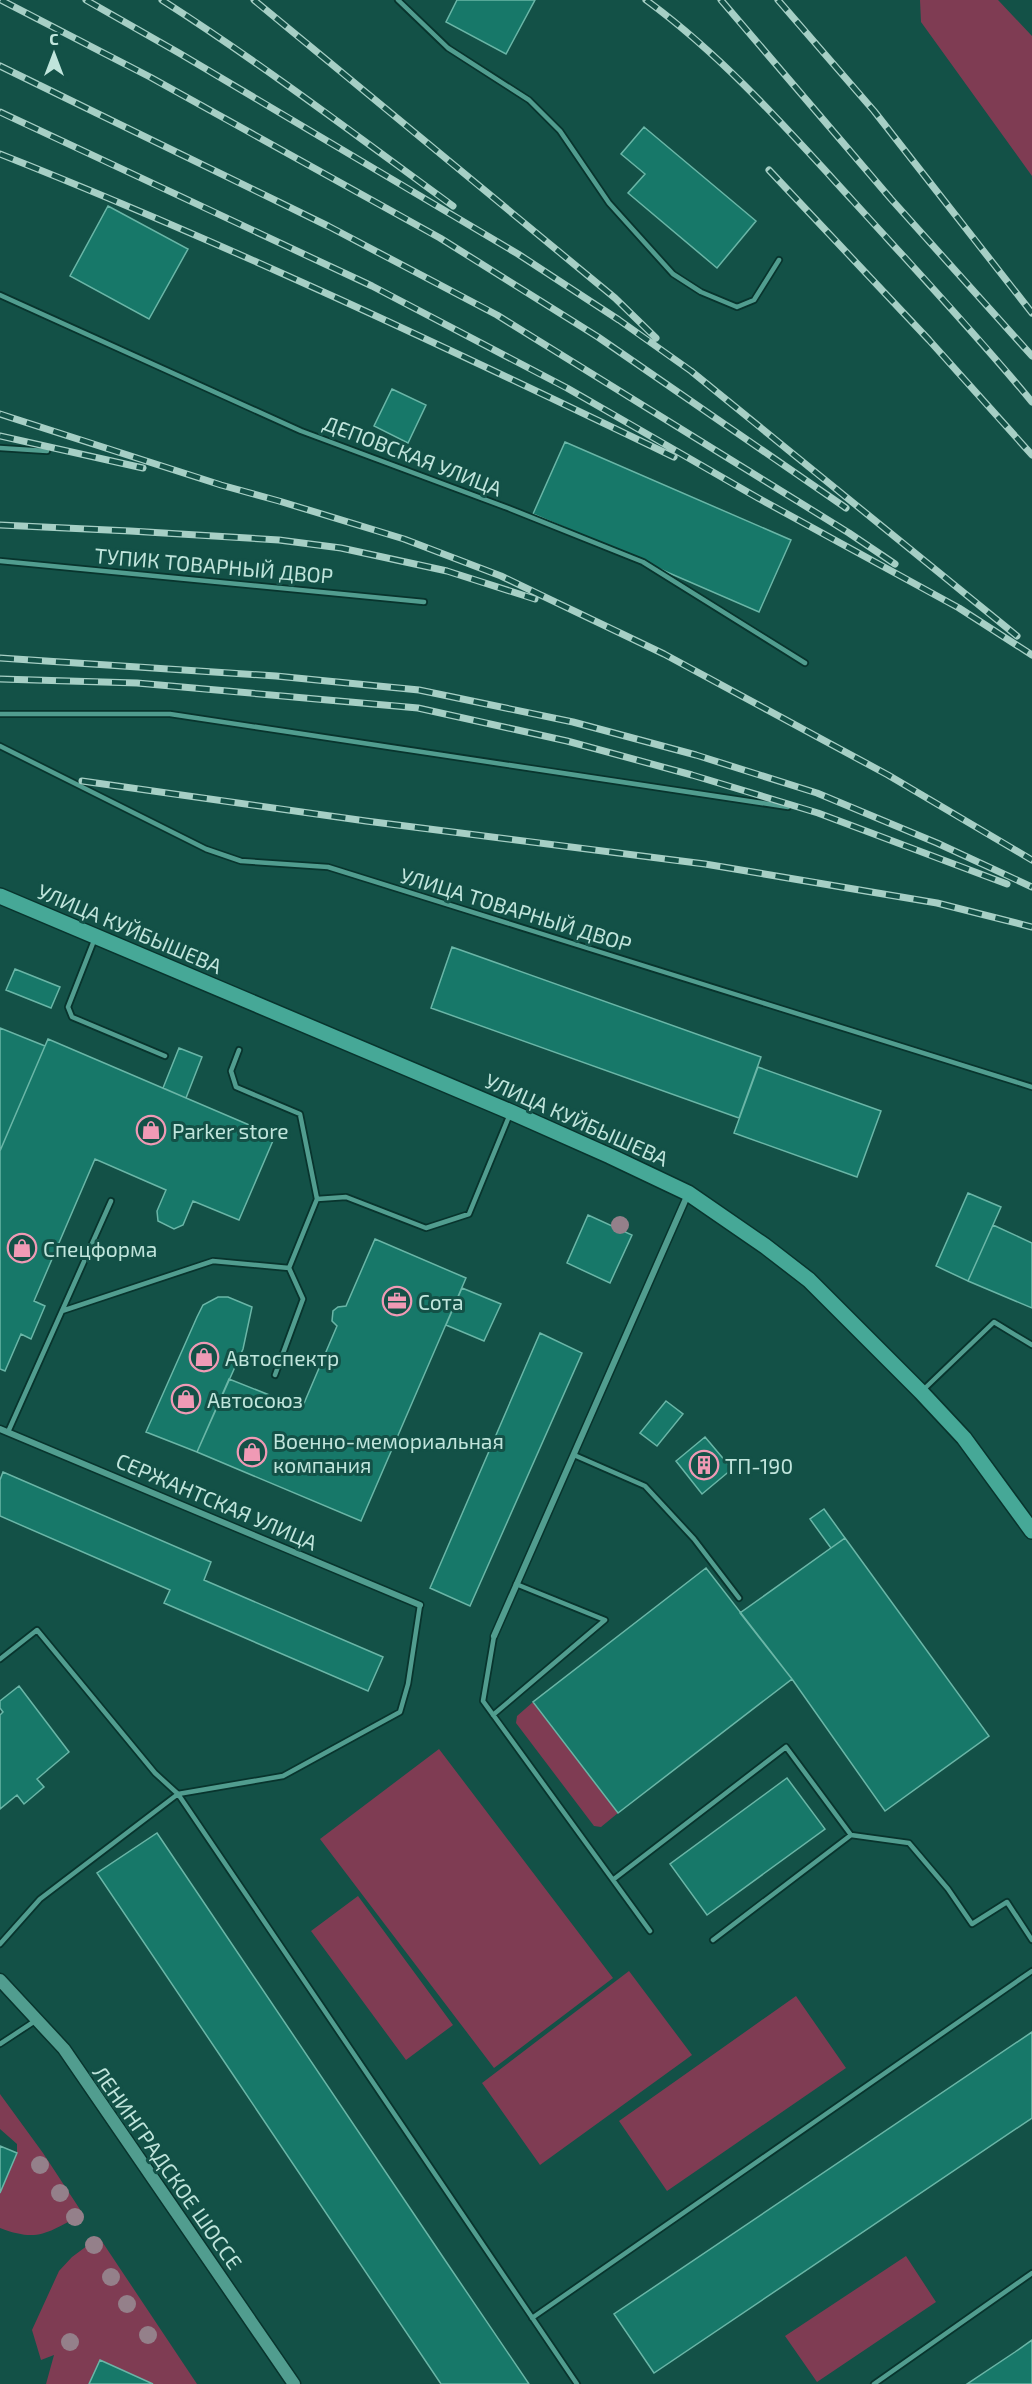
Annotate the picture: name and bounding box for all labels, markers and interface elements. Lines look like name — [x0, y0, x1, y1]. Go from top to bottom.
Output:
north arrow — [24, 24, 84, 84]
text: С — [49, 29, 59, 48]
street label: ДЕПОВСКАЯ УЛИЦА — [320, 409, 506, 501]
street label: ТУПИК ТОВАРНЫЙ ДВОР — [94, 542, 334, 588]
street label: УЛИЦА ТОВАРНЫЙ ДВОР — [397, 862, 635, 956]
street label: УЛИЦА КУЙБЫШЕВА — [34, 878, 226, 978]
street label: УЛИЦА КУЙБЫШЕВА — [481, 1067, 673, 1171]
shop icon: Parker store — [135, 1114, 167, 1146]
place label: Parker store — [172, 1118, 289, 1143]
shop icon: Спецформа — [6, 1232, 38, 1264]
place label: Спецформа — [43, 1236, 157, 1261]
office icon: Сота — [381, 1285, 413, 1317]
place label: Сота — [418, 1289, 464, 1314]
shop icon: Автоспектр — [188, 1341, 220, 1373]
place label: Автоспектр — [225, 1345, 339, 1370]
shop icon: Автосоюз — [170, 1383, 202, 1415]
place label: Автосоюз — [207, 1387, 303, 1412]
place label: Военно-мемориальная компания — [273, 1428, 504, 1477]
shop icon: Военно-мемориальная компания — [236, 1436, 268, 1468]
street label: СЕРЖАНТСКАЯ УЛИЦА — [113, 1447, 321, 1555]
building icon: ТП-190 — [688, 1449, 720, 1481]
place label: ТП-190 — [725, 1453, 793, 1478]
street label: ЛЕНИНГРАДСКОЕ ШОССЕ — [88, 2060, 248, 2274]

